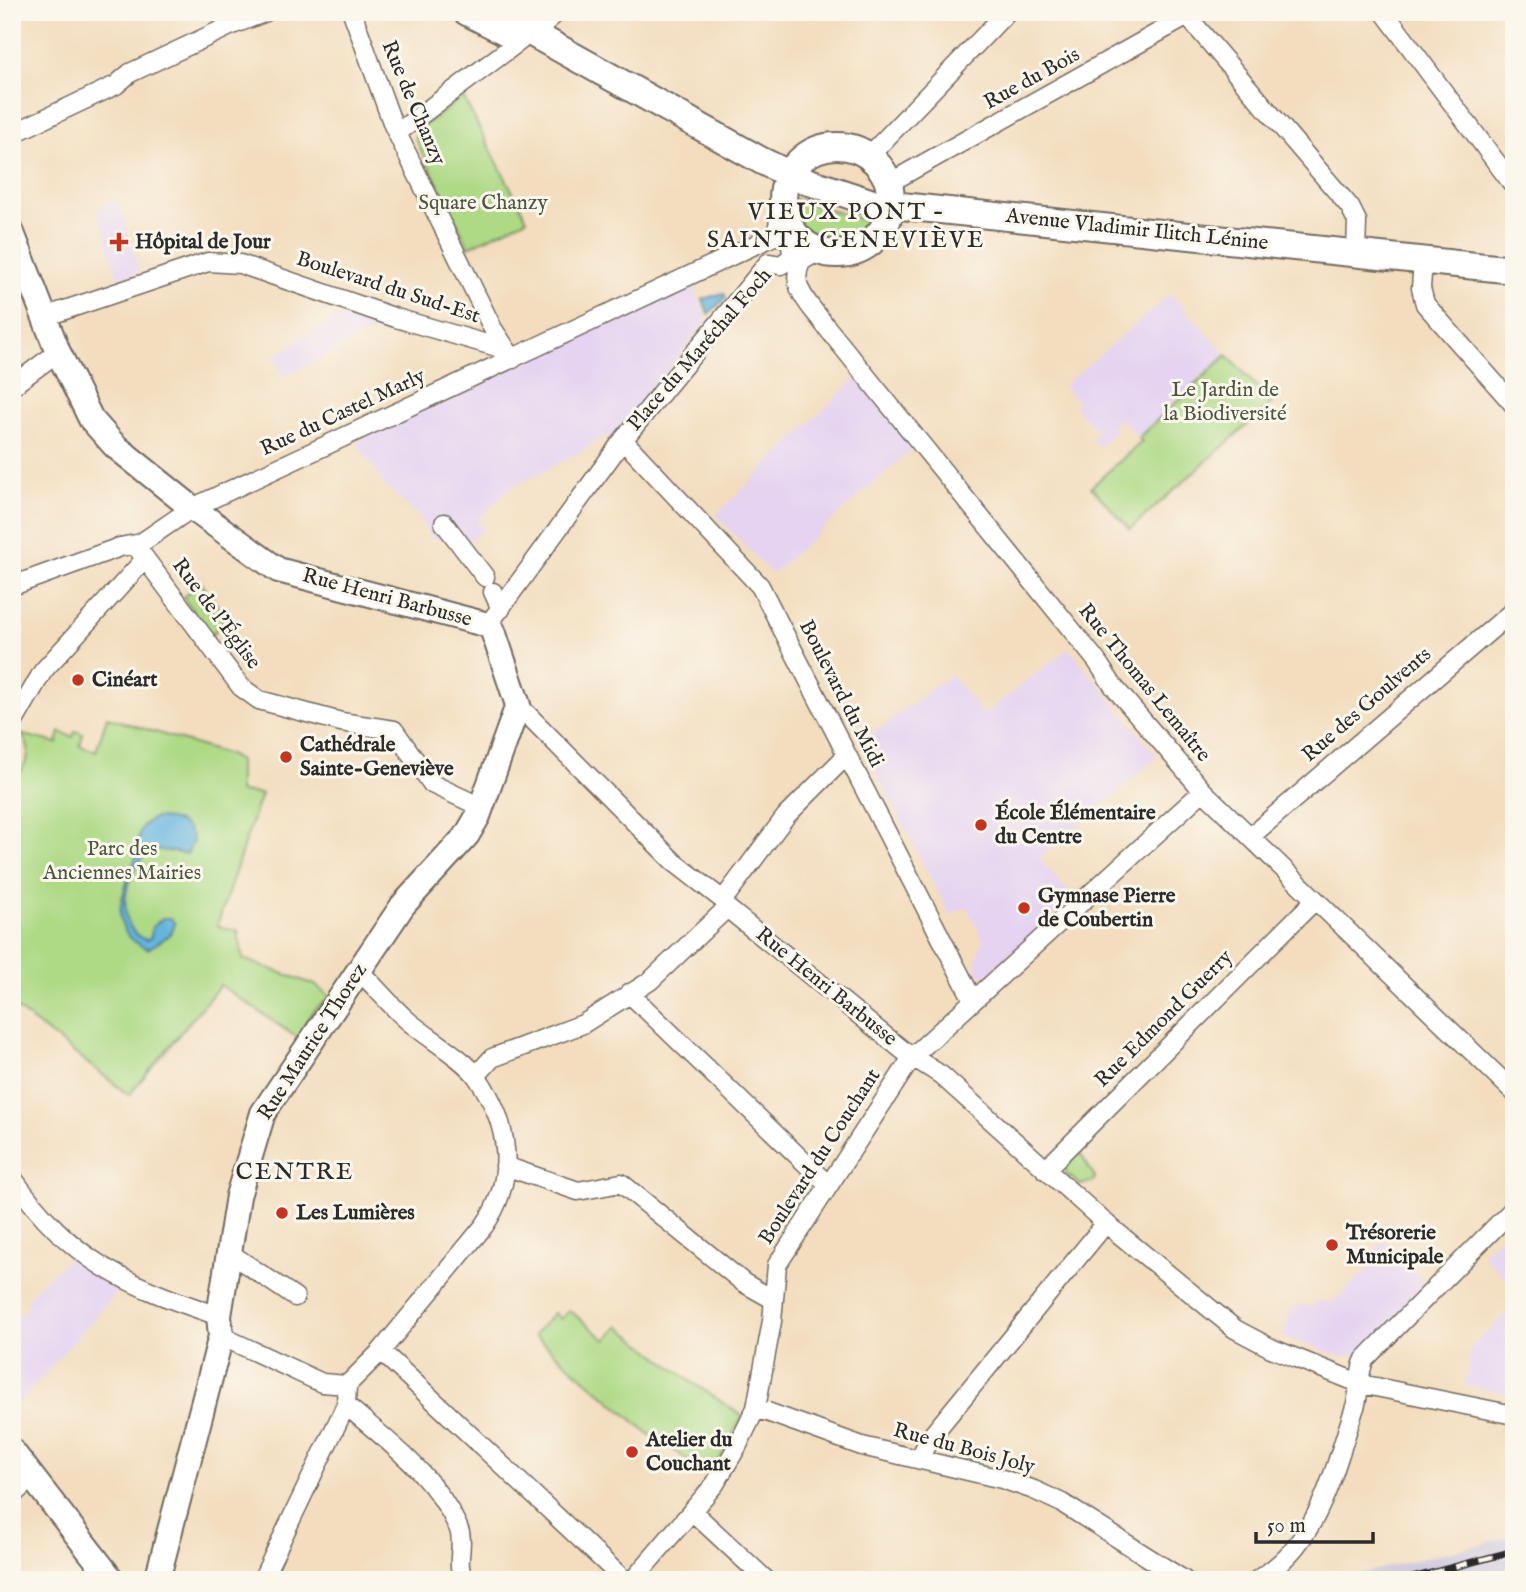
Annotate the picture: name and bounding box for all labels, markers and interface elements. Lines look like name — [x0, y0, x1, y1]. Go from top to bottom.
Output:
street label: Rue de Chanzy — [375, 37, 452, 170]
street label: Rue du Bois — [979, 42, 1085, 116]
park label: Square Chanzy — [418, 190, 548, 217]
district label: VIEUX PONT – SAINTE GENEVIÈVE — [707, 197, 985, 256]
street label: Avenue Vladimir Ilitch Lénine — [1004, 203, 1270, 257]
place label: Hôpital de Jour — [135, 229, 271, 256]
marker: Hôpital de Jour — [109, 232, 129, 252]
street label: Boulevard du Sud-Est — [293, 246, 483, 330]
street label: Place du Maréchal Foch — [622, 263, 778, 437]
street label: Rue du Castel Marly — [256, 363, 430, 463]
park label: Le Jardin de la Biodiversité — [1163, 377, 1287, 428]
street label: Rue de l'Église — [165, 552, 268, 675]
street label: Rue Henri Barbusse — [299, 562, 475, 634]
street label: Rue Thomas Lemaître — [1072, 598, 1216, 768]
street label: Boulevard du Midi — [792, 616, 890, 772]
street label: Rue des Goulvents — [1297, 641, 1437, 769]
place label: Cinéart — [92, 667, 158, 694]
marker: Cinéart — [70, 672, 86, 688]
place label: Cathédrale Sainte-Geneviève — [300, 732, 454, 783]
marker: Cathédrale Sainte-Geneviève — [278, 749, 294, 765]
place label: École Élémentaire du Centre — [995, 799, 1156, 851]
marker: École Élémentaire du Centre — [973, 817, 989, 833]
park label: Parc des Anciennes Mairies — [42, 836, 201, 887]
place label: Gymnase Pierre de Coubertin — [1038, 883, 1176, 934]
marker: Gymnase Pierre de Coubertin — [1016, 900, 1032, 916]
street label: Rue Henri Barbusse — [750, 922, 903, 1053]
street label: Rue Edmond Guerry — [1089, 944, 1239, 1094]
street label: Rue Maurice Thorez — [252, 958, 374, 1126]
street label: Boulevard du Couchant — [753, 1064, 887, 1250]
district label: CENTRE — [236, 1157, 354, 1188]
place label: Les Lumières — [296, 1200, 415, 1227]
marker: Les Lumières — [274, 1205, 290, 1221]
place label: Trésorerie Municipale — [1345, 1220, 1444, 1271]
marker: Trésorerie Municipale — [1324, 1237, 1340, 1253]
street label: Rue du Bois Joly — [890, 1417, 1038, 1481]
place label: Atelier du Couchant — [645, 1427, 732, 1478]
marker: Atelier du Couchant — [624, 1444, 640, 1460]
scale bar — [1256, 1501, 1374, 1545]
text: 50 m — [1267, 1513, 1306, 1540]

